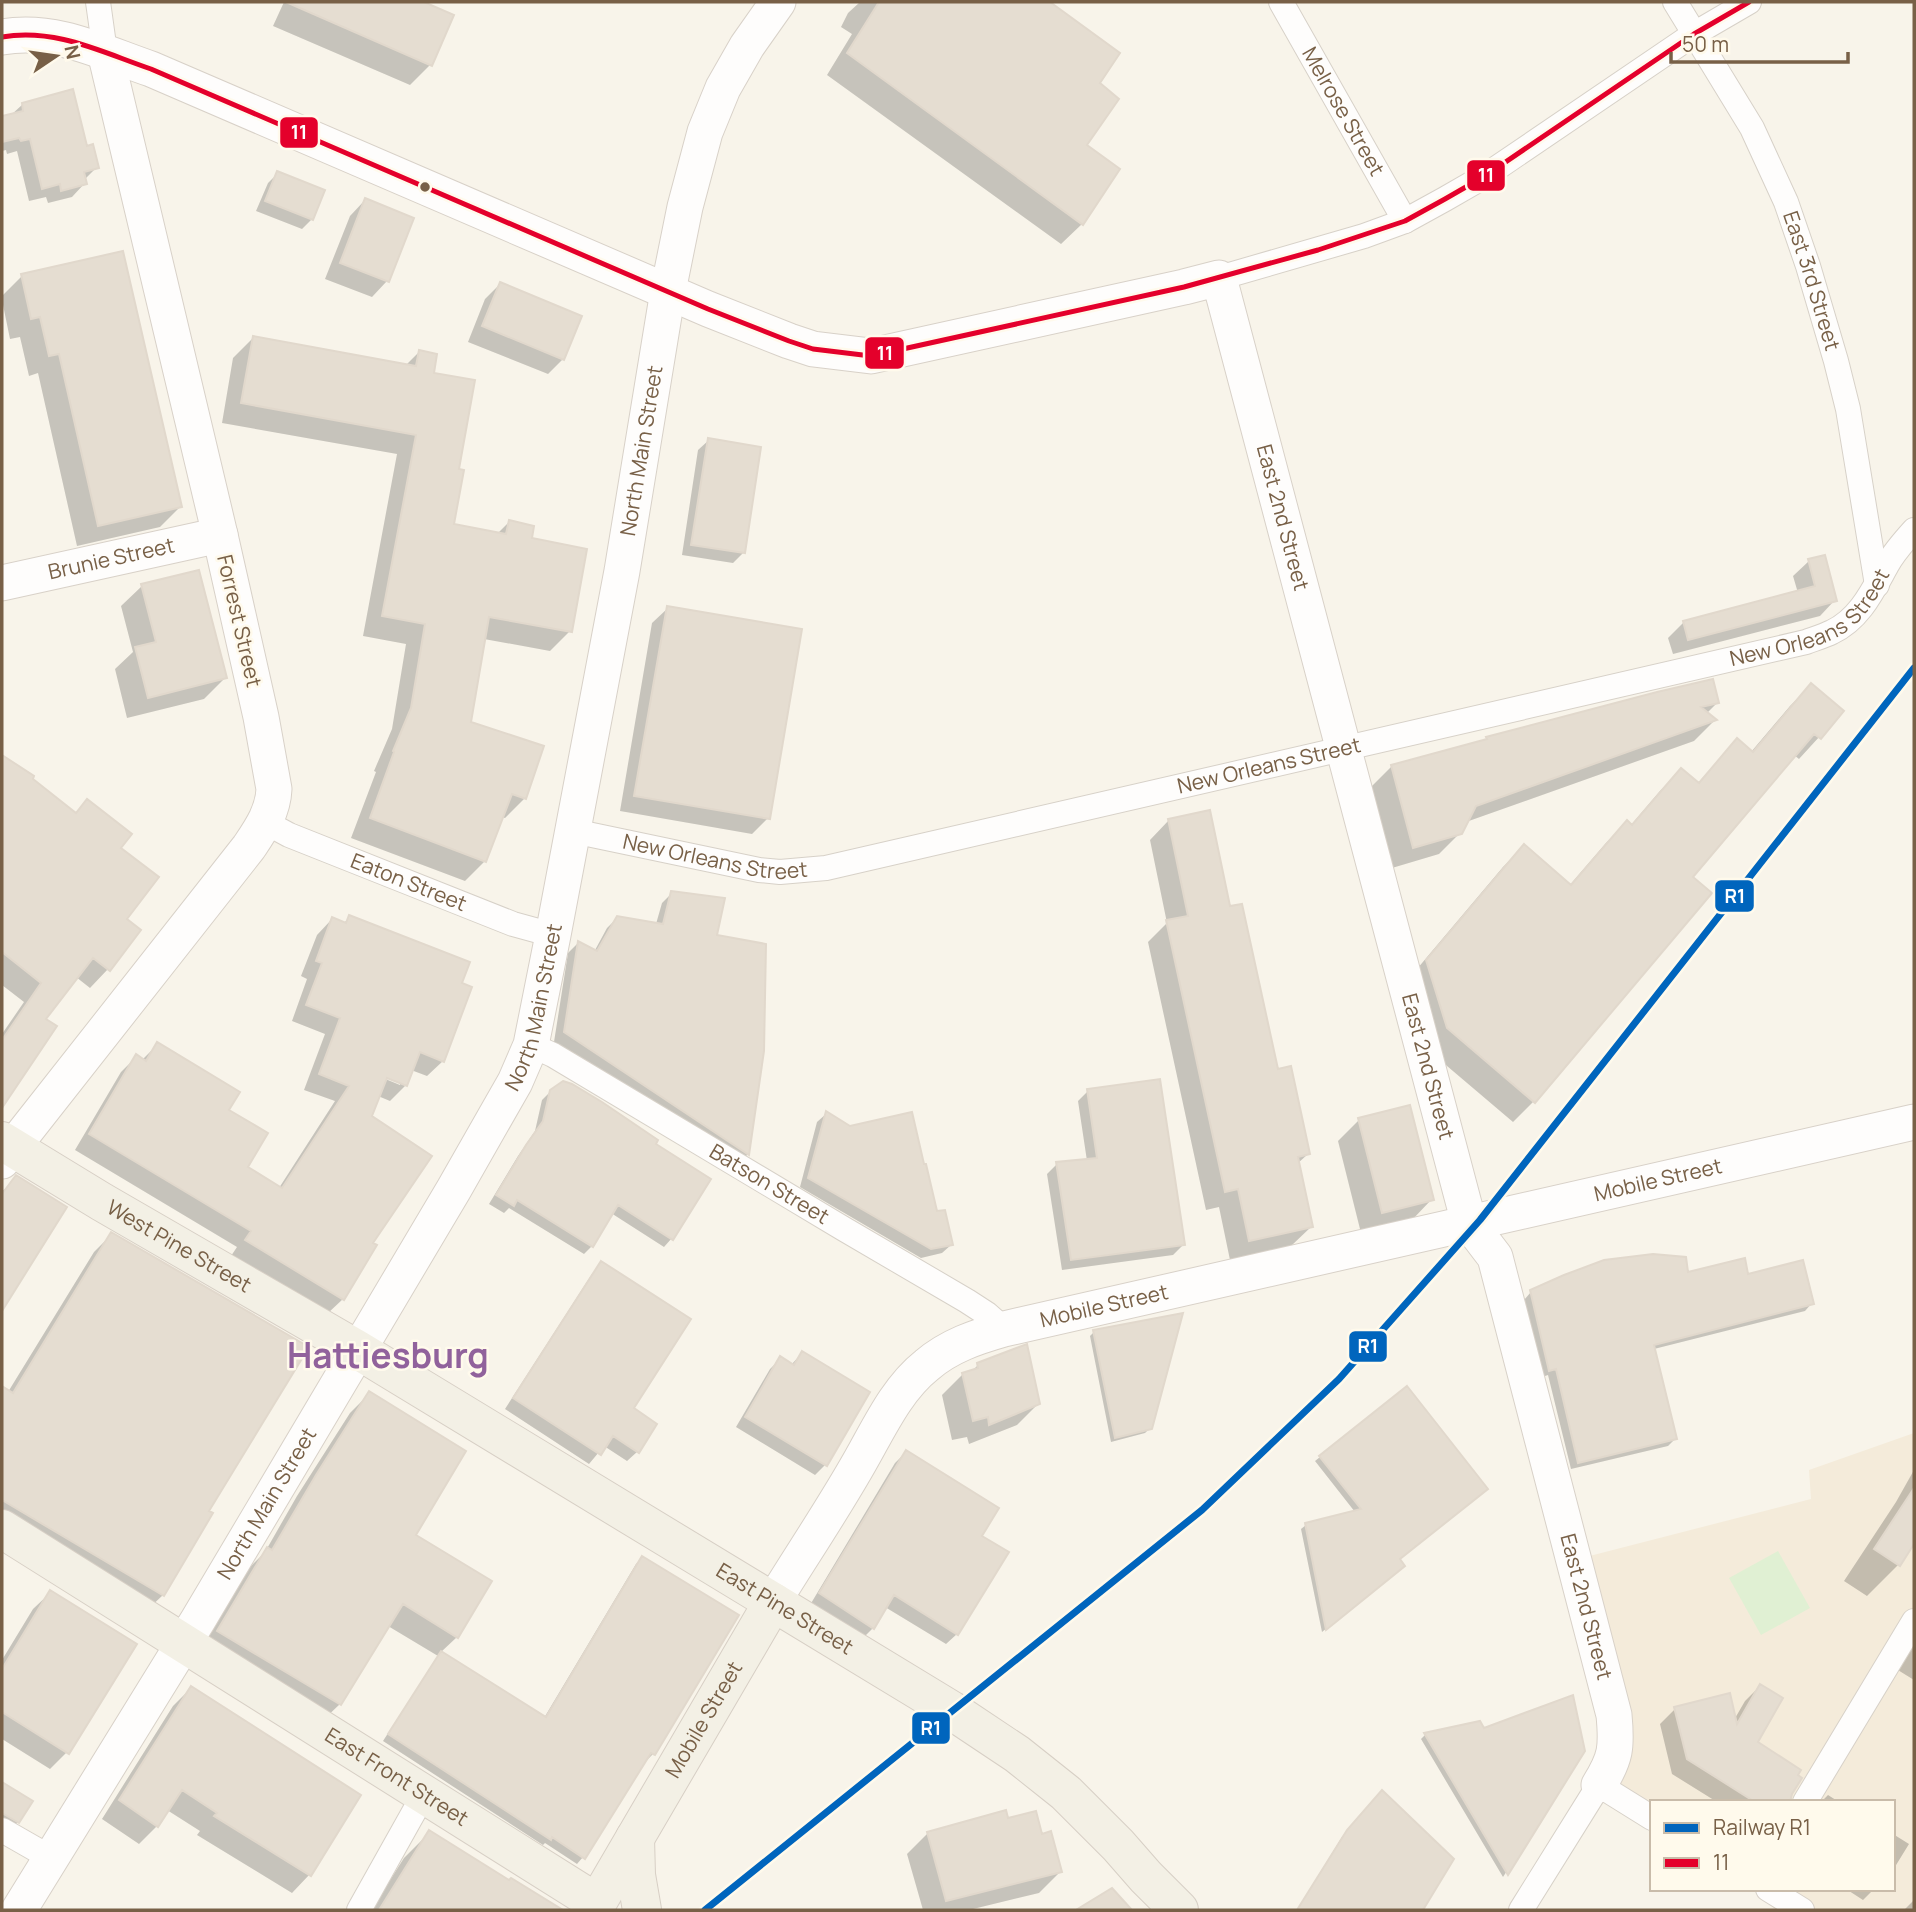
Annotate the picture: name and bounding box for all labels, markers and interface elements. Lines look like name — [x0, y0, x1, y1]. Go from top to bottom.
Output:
north arrow — [21, 21, 91, 91]
scale bar — [1671, 21, 1848, 65]
text: 50 m — [1682, 30, 1729, 58]
street label: Melrose Street — [1296, 42, 1392, 181]
text: N — [58, 43, 87, 62]
line badge: 11 — [279, 116, 319, 149]
text: 11 — [291, 119, 307, 145]
line badge: 11 — [1466, 159, 1506, 192]
text: 11 — [1478, 162, 1494, 188]
unlabelled marker — [418, 180, 432, 194]
street label: East 3rd Street — [1777, 207, 1847, 354]
line badge: 11 — [864, 336, 905, 370]
text: 11 — [877, 340, 893, 366]
street label: North Main Street — [613, 363, 669, 538]
street label: East 2nd Street — [1251, 441, 1316, 593]
street label: Brunie Street — [45, 530, 177, 585]
street label: Forrest Street — [211, 552, 269, 690]
street label: New Orleans Street — [1727, 563, 1895, 672]
street label: New Orleans Street — [1174, 730, 1363, 800]
street label: New Orleans Street — [621, 827, 809, 885]
street label: Eaton Street — [347, 846, 471, 917]
line badge: R1 — [1714, 879, 1755, 913]
text: R1 — [1725, 883, 1745, 909]
street label: North Main Street — [498, 921, 568, 1096]
street label: East 2nd Street — [1396, 990, 1461, 1142]
street label: Batson Street — [705, 1137, 835, 1230]
street label: Mobile Street — [1591, 1151, 1725, 1207]
street label: West Pine Street — [102, 1193, 257, 1298]
street label: Mobile Street — [1037, 1277, 1171, 1333]
line badge: R1 — [1348, 1330, 1388, 1363]
district label: Hattiesburg — [287, 1331, 489, 1379]
text: R1 — [1358, 1333, 1378, 1359]
street label: North Main Street — [210, 1422, 322, 1584]
street label: East 2nd Street — [1554, 1530, 1619, 1683]
street label: East Pine Street — [711, 1556, 859, 1661]
street label: Mobile Street — [658, 1656, 748, 1783]
line badge: R1 — [911, 1711, 951, 1745]
text: R1 — [921, 1715, 941, 1741]
street label: East Front Street — [320, 1721, 474, 1832]
legend — [1650, 1800, 1895, 1891]
text: Railway R1 — [1713, 1813, 1811, 1841]
text: 11 — [1713, 1848, 1729, 1876]

